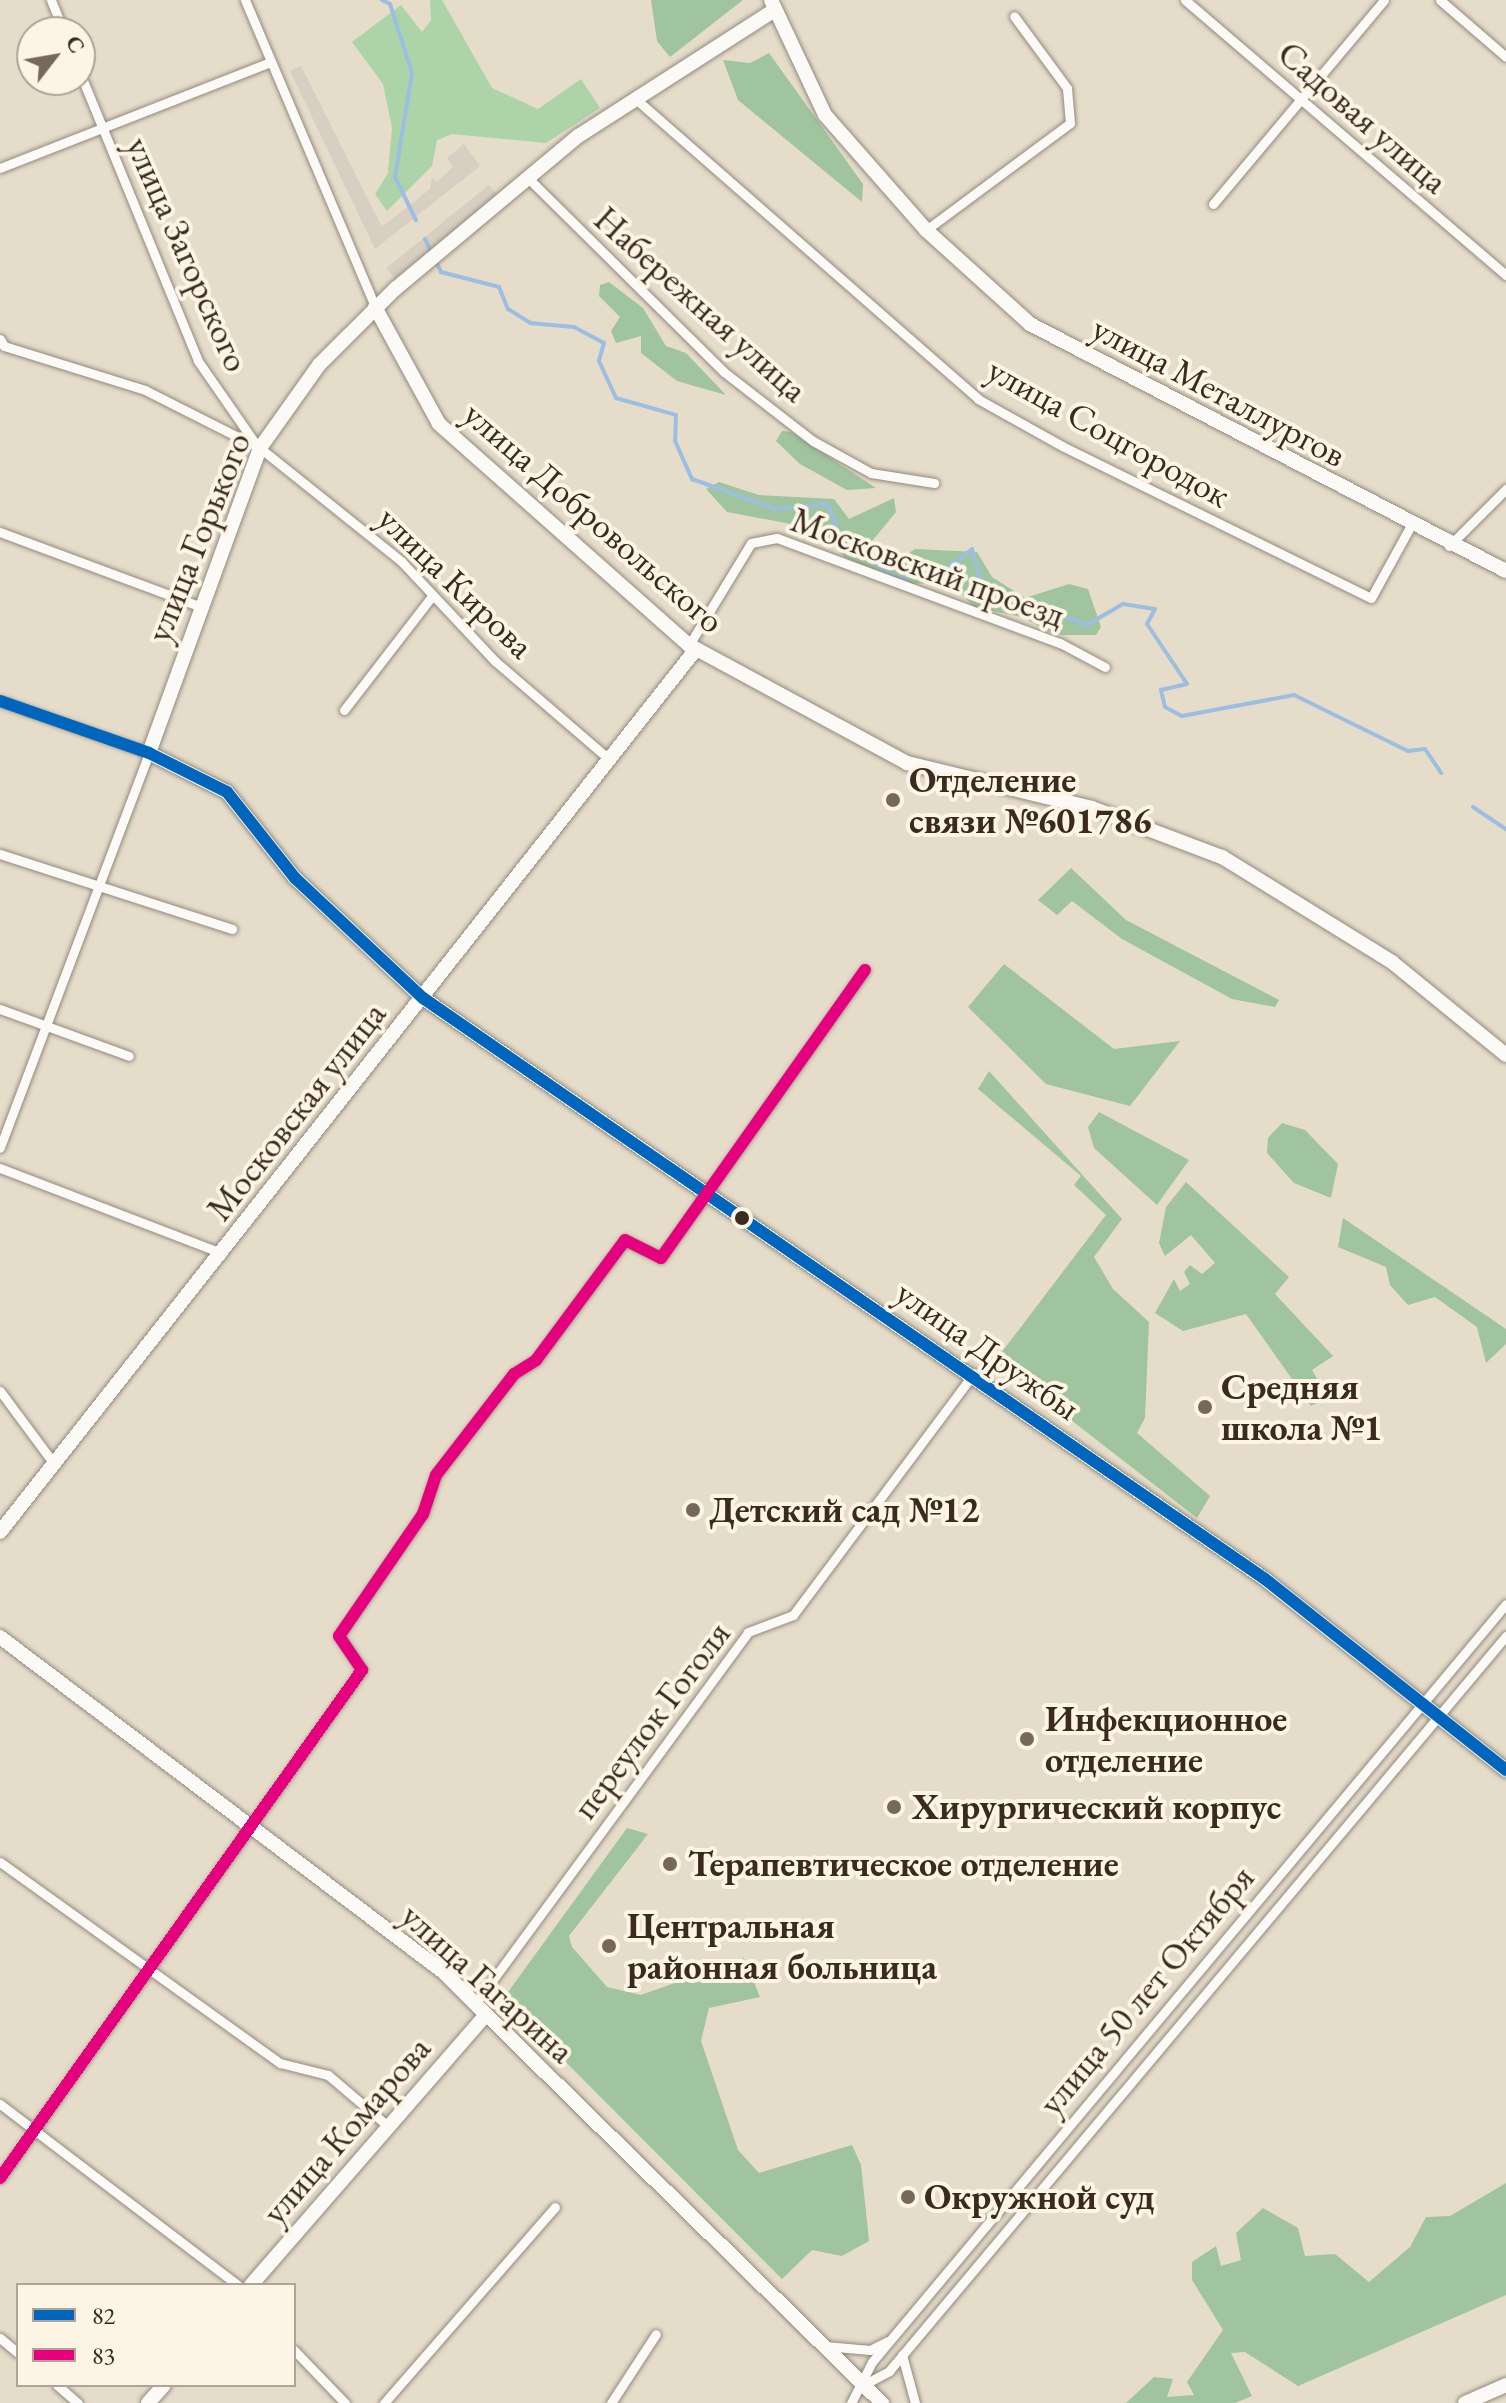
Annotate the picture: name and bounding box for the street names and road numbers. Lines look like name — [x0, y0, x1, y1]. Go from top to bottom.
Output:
street label: Садовая улица — [1269, 31, 1457, 203]
street label: улица Загорского — [117, 130, 259, 378]
street label: Набережная улица — [585, 197, 817, 411]
street label: улица Металлургов — [1085, 306, 1353, 476]
street label: улица Соцгородок — [980, 347, 1238, 517]
street label: улица Добровольского — [455, 392, 733, 642]
street label: улица Горького — [136, 426, 260, 648]
street label: улица Кирова — [369, 497, 543, 667]
street label: Московский проезд — [785, 497, 1071, 637]
street label: Московская улица — [197, 993, 395, 1229]
street label: улица Дружбы — [888, 1271, 1088, 1429]
street label: переулок Гоголя — [563, 1613, 739, 1827]
street label: улица 50 лет Октября — [1029, 1857, 1263, 2123]
street label: улица Гагарина — [392, 1894, 584, 2072]
street label: улица Комарова — [253, 2027, 439, 2233]

